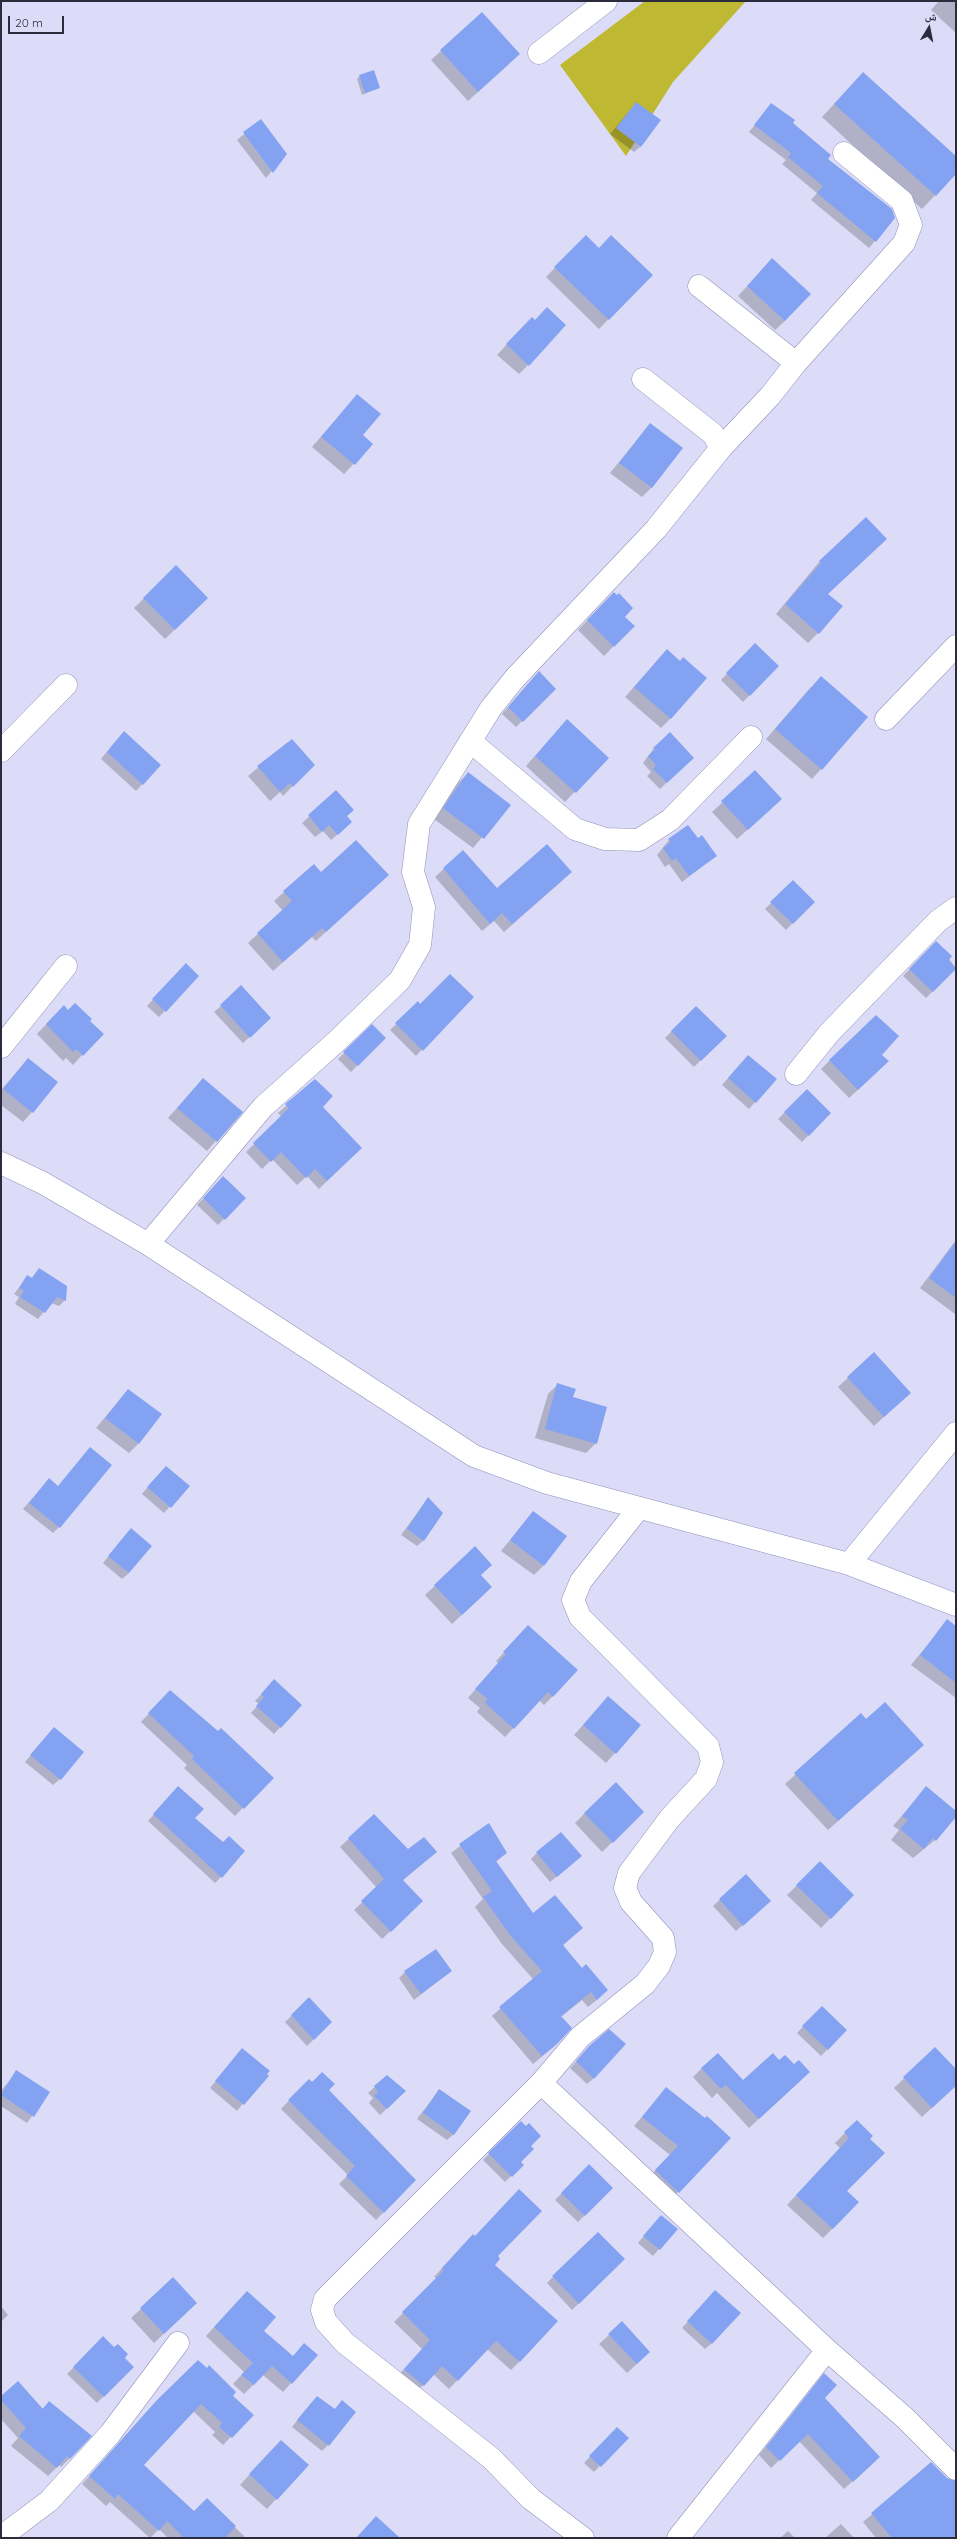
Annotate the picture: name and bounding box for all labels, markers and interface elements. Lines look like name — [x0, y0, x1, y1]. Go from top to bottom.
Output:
scale bar — [10, 8, 66, 34]
north arrow — [909, 8, 949, 48]
text: ش — [924, 8, 938, 24]
text: 20 m — [15, 15, 43, 30]

